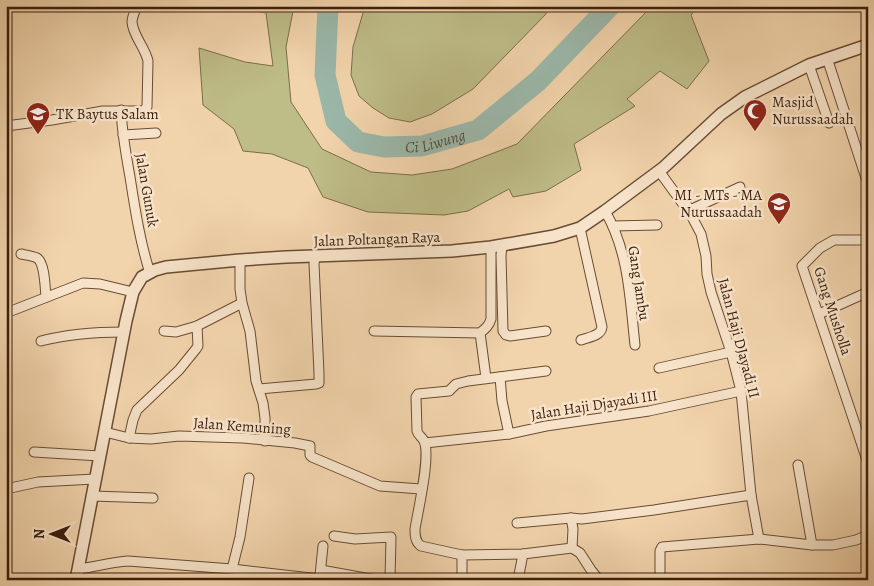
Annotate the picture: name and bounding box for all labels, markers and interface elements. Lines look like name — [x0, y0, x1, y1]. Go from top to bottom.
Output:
place label: Masjid Nurussaadah — [772, 92, 854, 129]
mosque icon: Masjid Nurussaadah — [742, 98, 768, 132]
school or university icon: TK Baytus Salam — [25, 101, 51, 135]
place label: TK Baytus Salam — [56, 104, 159, 124]
water label: Ci Liwung — [405, 124, 468, 158]
street label: Jalan Gunuk — [131, 151, 163, 229]
place label: MI - MTs - MA Nurussaadah — [674, 185, 762, 222]
school or university icon: MI - MTs - MA Nurussaadah — [766, 191, 792, 225]
street label: Jalan Poltangan Raya — [313, 227, 441, 251]
street label: Gang Jambu — [623, 244, 655, 323]
street label: Gang Musholla — [809, 264, 857, 358]
street label: Jalan Haji DJayadi II — [713, 276, 765, 400]
street label: Jalan Haji Djayadi III — [529, 385, 659, 425]
street label: Jalan Kemuning — [193, 413, 292, 439]
north arrow — [28, 508, 78, 558]
text: N — [30, 529, 49, 539]

